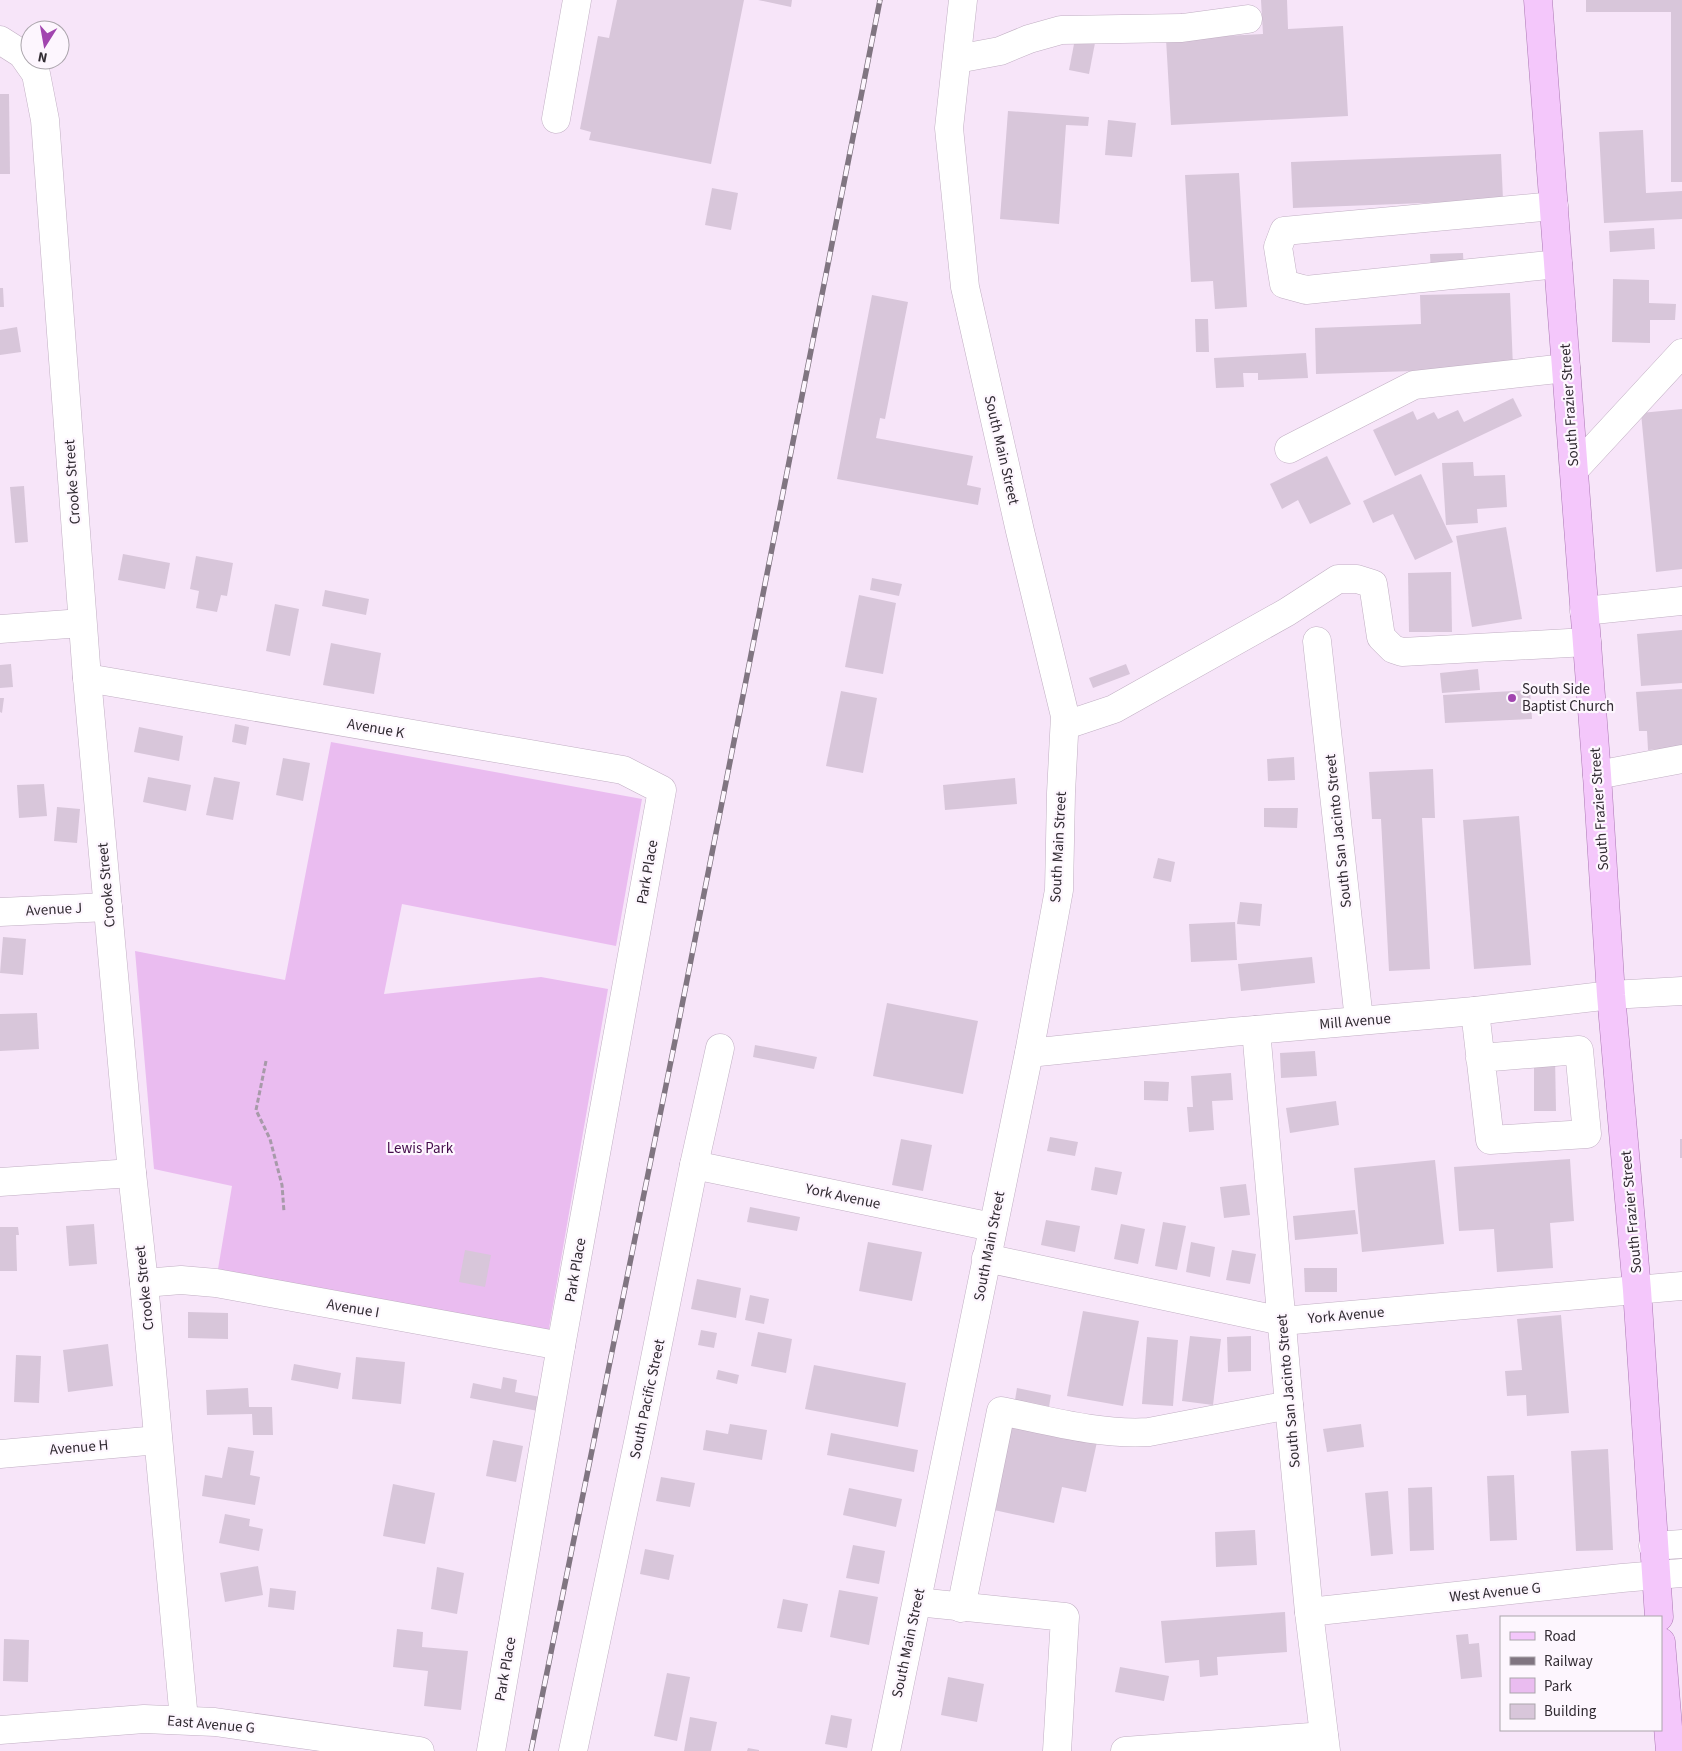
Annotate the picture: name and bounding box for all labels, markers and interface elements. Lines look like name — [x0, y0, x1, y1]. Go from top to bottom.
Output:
north arrow — [20, 20, 70, 70]
text: N — [36, 46, 49, 67]
street label: South Frazier Street — [1555, 343, 1584, 467]
street label: South Main Street — [979, 393, 1024, 507]
street label: Crooke Street — [59, 439, 86, 525]
place label: South Side Baptist Church — [1522, 679, 1614, 717]
marker: South Side Baptist Church — [1506, 692, 1518, 704]
street label: Avenue K — [346, 713, 407, 744]
street label: South Frazier Street — [1585, 747, 1614, 871]
street label: South San Jacinto Street — [1320, 753, 1357, 909]
street label: South Main Street — [1045, 791, 1072, 903]
street label: Park Place — [632, 838, 663, 906]
street label: Crooke Street — [92, 842, 121, 928]
street label: Avenue J — [25, 898, 83, 921]
street label: Mill Avenue — [1319, 1008, 1392, 1035]
park label: Lewis Park — [387, 1138, 454, 1159]
street label: South Frazier Street — [1616, 1150, 1647, 1274]
street label: York Avenue — [802, 1178, 883, 1215]
street label: South Main Street — [969, 1189, 1010, 1303]
street label: Park Place — [560, 1236, 591, 1304]
street label: Crooke Street — [130, 1245, 159, 1331]
street label: Avenue I — [325, 1294, 381, 1323]
street label: York Avenue — [1306, 1302, 1385, 1329]
street label: South San Jacinto Street — [1271, 1313, 1306, 1469]
street label: South Pacific Street — [625, 1337, 670, 1461]
street label: Avenue H — [49, 1434, 109, 1461]
street label: West Avenue G — [1448, 1577, 1542, 1608]
street label: South Main Street — [887, 1586, 930, 1700]
legend — [1500, 1616, 1662, 1731]
text: Road — [1544, 1626, 1576, 1647]
street label: Park Place — [490, 1635, 521, 1703]
text: Railway — [1544, 1651, 1593, 1672]
text: Park — [1544, 1676, 1573, 1697]
text: Building — [1544, 1701, 1597, 1722]
street label: East Avenue G — [166, 1710, 256, 1739]

